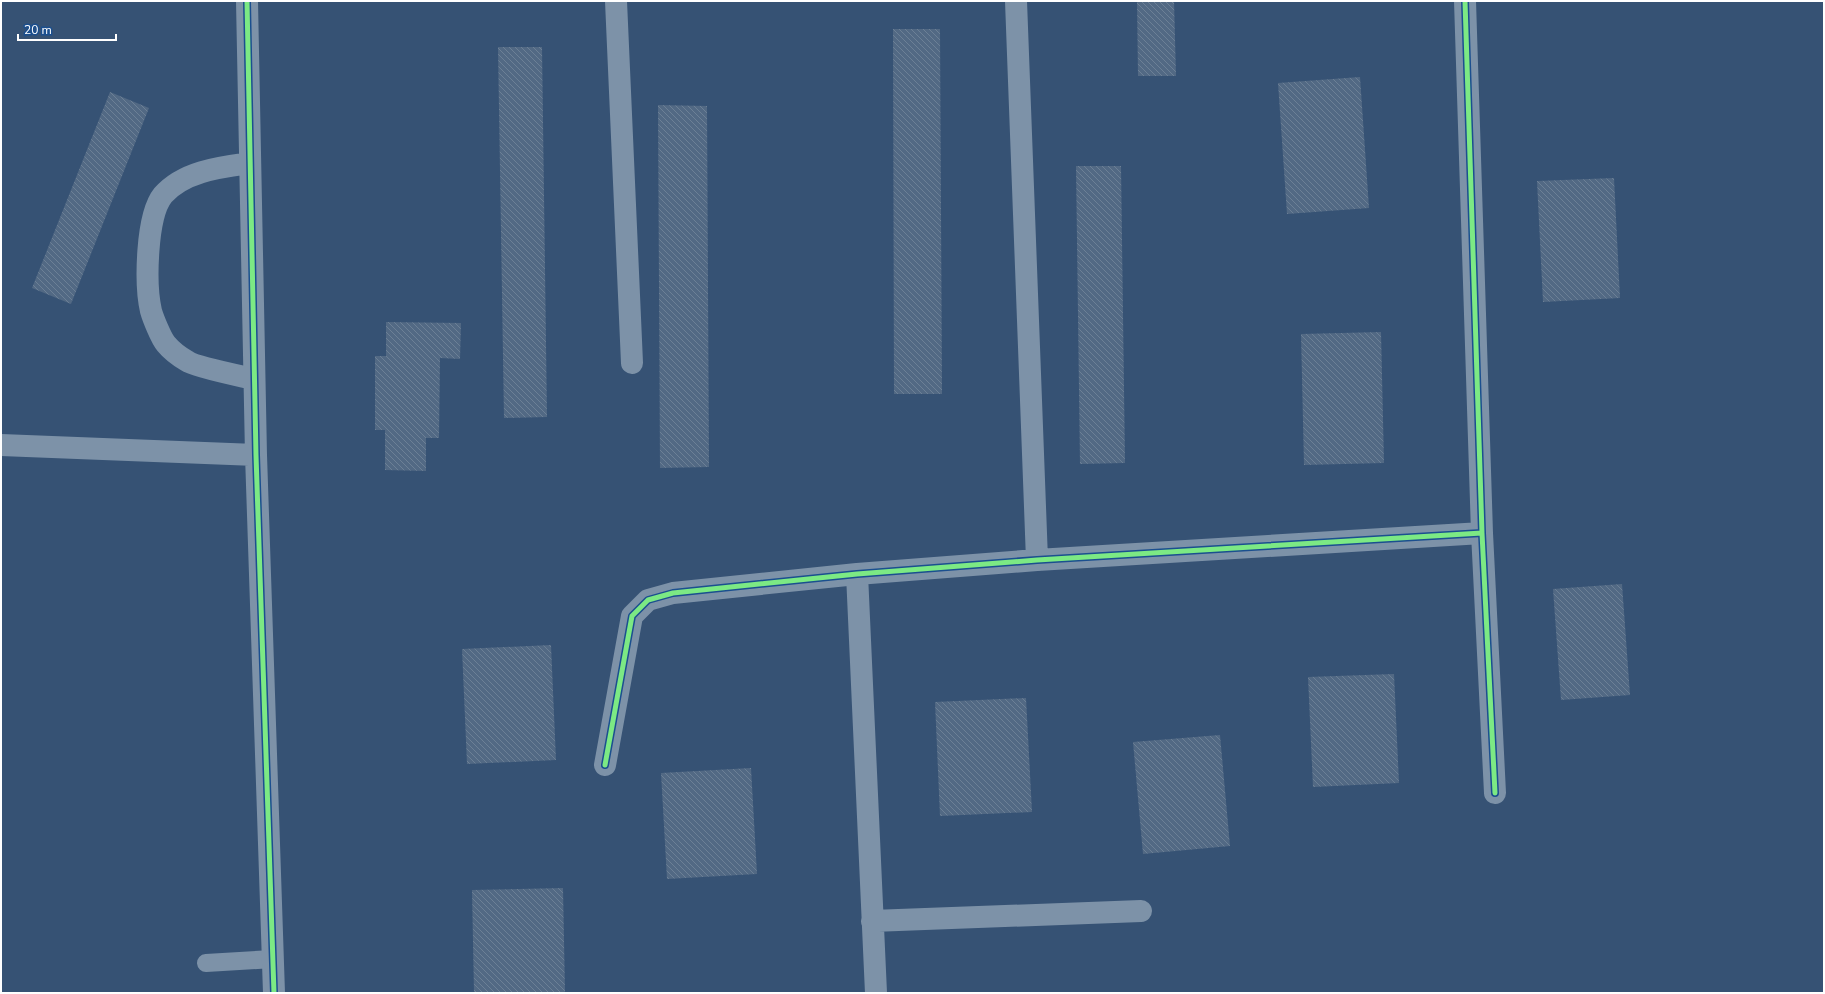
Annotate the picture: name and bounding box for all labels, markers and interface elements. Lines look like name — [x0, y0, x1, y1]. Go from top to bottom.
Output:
scale bar — [18, 16, 116, 42]
text: 20 m — [24, 22, 52, 38]

